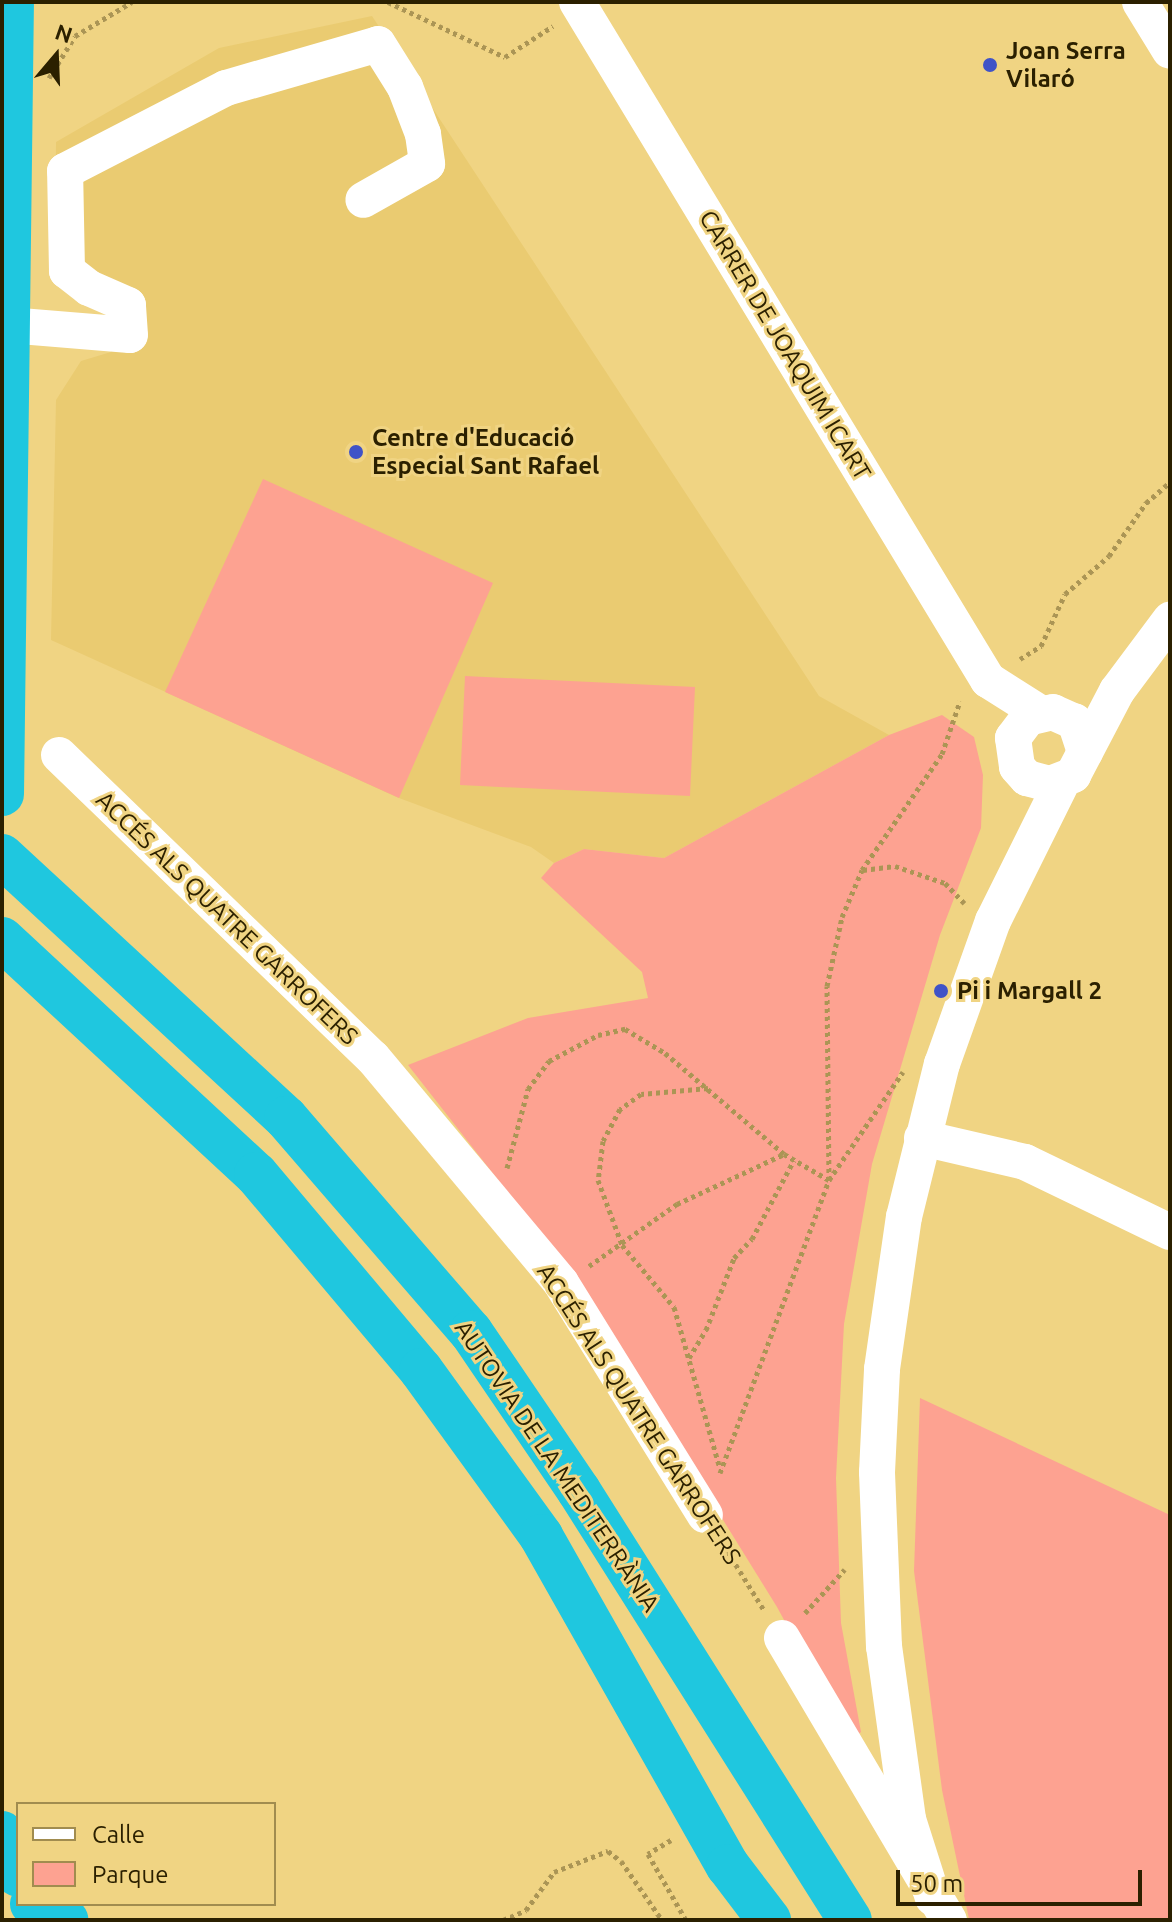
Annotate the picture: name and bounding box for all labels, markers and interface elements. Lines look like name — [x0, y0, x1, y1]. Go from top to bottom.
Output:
north arrow — [16, 16, 96, 96]
text: N — [52, 18, 76, 47]
place label: Joan Serra Vilaró — [1006, 37, 1126, 93]
marker: Joan Serra Vilaró — [981, 56, 999, 74]
street label: CARRER DE JOAQUIM ICART — [693, 205, 877, 485]
place label: Centre d'Educació Especial Sant Rafael — [372, 424, 599, 480]
marker: Centre d'Educació Especial Sant Rafael — [347, 443, 365, 461]
street label: ACCÉS ALS QUATRE GARROFERS — [90, 785, 364, 1051]
place label: Pi i Margall 2 — [957, 977, 1102, 1005]
marker: Pi i Margall 2 — [932, 982, 950, 1000]
street label: ACCÉS ALS QUATRE GARROFERS — [531, 1258, 747, 1570]
street label: AUTOVIA DE LA MEDITERRÀNIA — [449, 1315, 665, 1617]
legend — [16, 1802, 276, 1906]
text: Calle — [92, 1821, 145, 1848]
scale bar — [900, 1854, 1146, 1904]
text: Parque — [92, 1861, 169, 1888]
text: 50 m — [910, 1870, 963, 1897]

